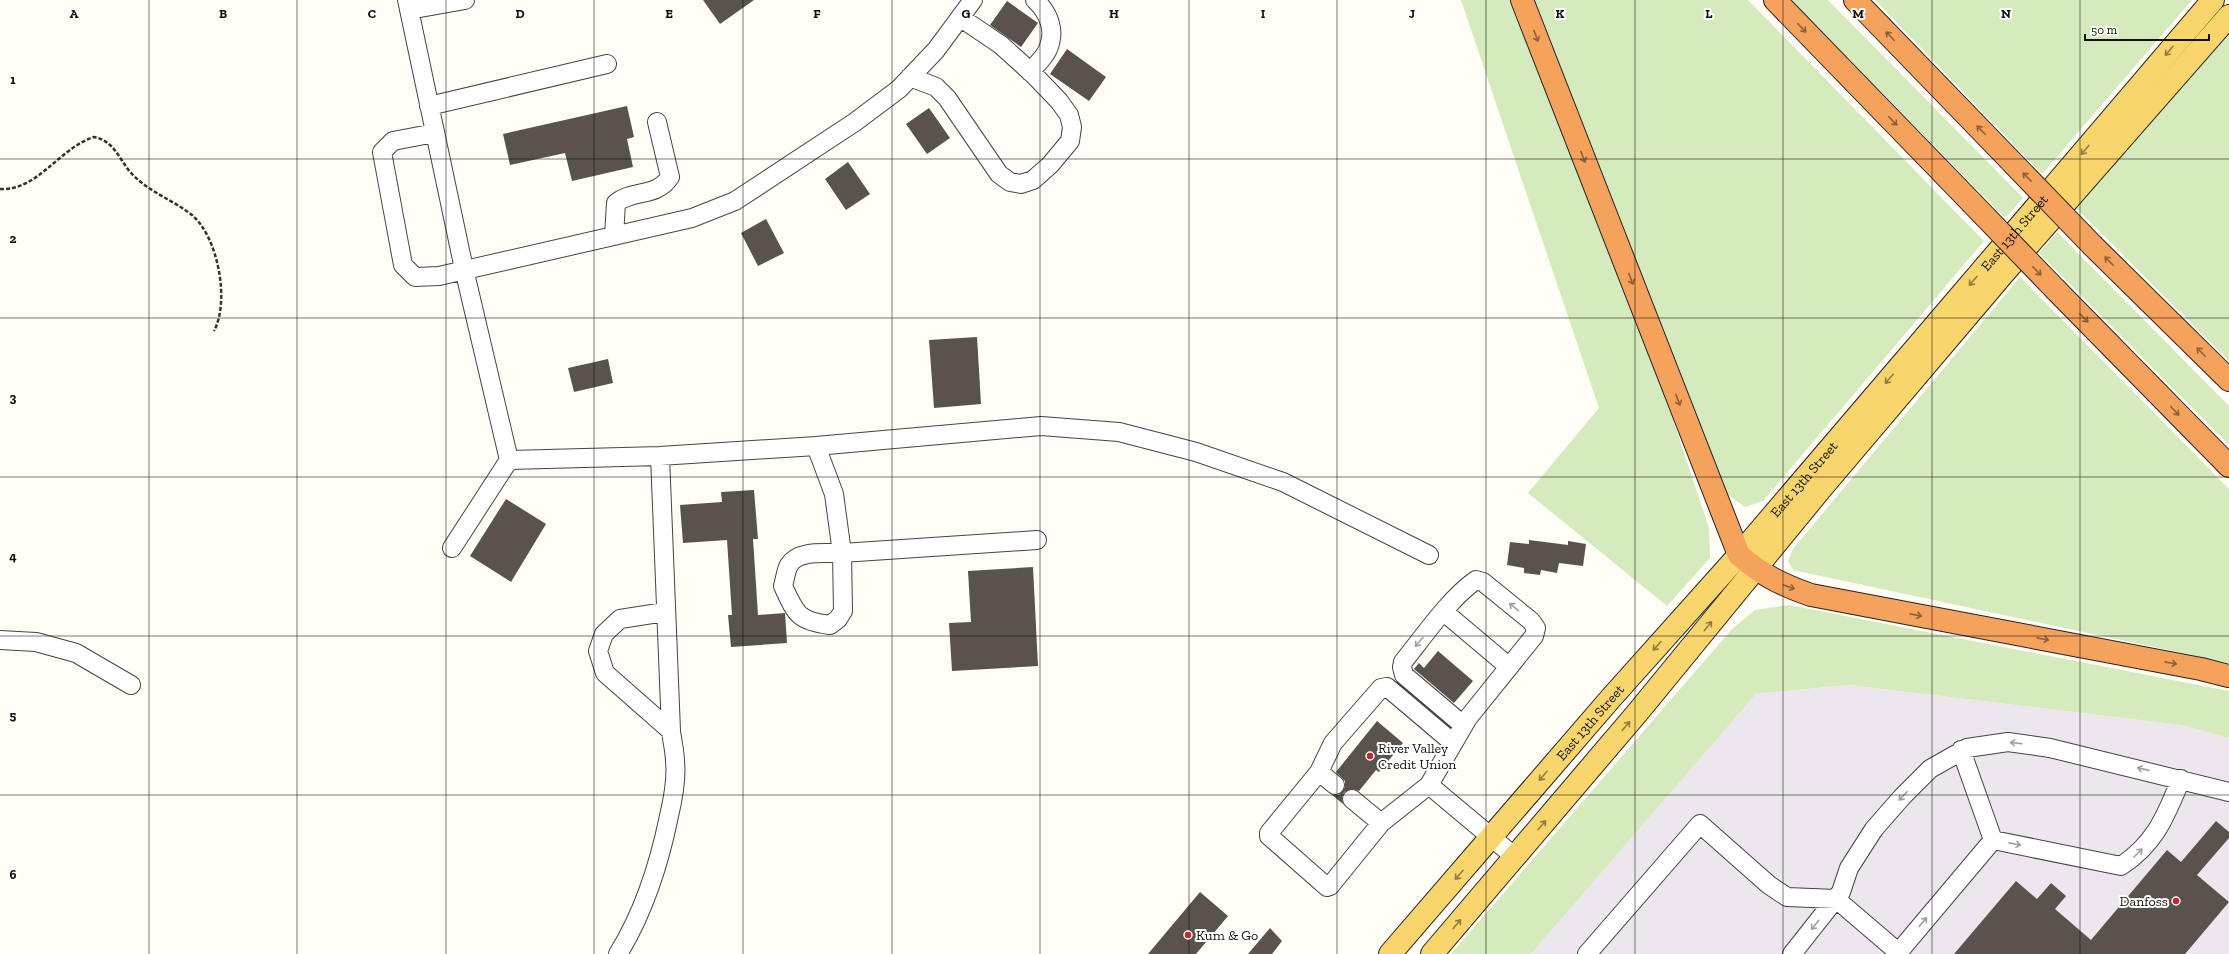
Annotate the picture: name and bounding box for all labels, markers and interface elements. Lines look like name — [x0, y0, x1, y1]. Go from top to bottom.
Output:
text: A — [70, 6, 79, 21]
text: B — [219, 6, 227, 21]
text: C — [368, 6, 376, 21]
text: D — [515, 6, 525, 21]
text: E — [665, 6, 673, 21]
text: F — [813, 6, 821, 21]
text: G — [962, 6, 971, 21]
text: H — [1109, 6, 1119, 21]
text: I — [1261, 6, 1266, 21]
text: J — [1409, 6, 1415, 21]
text: K — [1556, 6, 1565, 21]
text: L — [1705, 6, 1713, 21]
text: M — [1852, 6, 1864, 21]
text: N — [2001, 6, 2011, 21]
scale bar — [2085, 16, 2209, 42]
one-way arrow — [1797, 23, 1807, 33]
text: 50 m — [2091, 23, 2118, 37]
one-way arrow — [1533, 30, 1541, 42]
one-way arrow — [1886, 31, 1895, 41]
one-way arrow — [2165, 46, 2174, 56]
text: 1 — [10, 72, 16, 87]
one-way arrow — [1888, 116, 1897, 126]
one-way arrow — [1976, 125, 1986, 135]
one-way arrow — [2080, 145, 2089, 155]
one-way arrow — [1580, 151, 1588, 163]
one-way arrow — [2022, 172, 2032, 182]
street label: East 13th Street — [1977, 191, 2052, 275]
text: 2 — [10, 231, 17, 246]
one-way arrow — [2104, 256, 2114, 266]
one-way arrow — [2032, 266, 2042, 276]
one-way arrow — [1627, 272, 1635, 284]
one-way arrow — [1969, 275, 1978, 286]
one-way arrow — [2079, 313, 2089, 323]
one-way arrow — [2196, 347, 2206, 357]
one-way arrow — [1884, 374, 1893, 385]
text: 3 — [10, 390, 17, 405]
one-way arrow — [1675, 393, 1682, 405]
one-way arrow — [2170, 406, 2180, 416]
street label: East 13th Street — [1767, 437, 1842, 521]
text: 4 — [9, 549, 17, 564]
one-way arrow — [1782, 584, 1794, 592]
one-way arrow — [1509, 603, 1520, 612]
one-way arrow — [1909, 611, 1922, 619]
one-way arrow — [1704, 620, 1713, 631]
one-way arrow — [2037, 635, 2050, 643]
one-way arrow — [1415, 637, 1424, 648]
one-way arrow — [1652, 641, 1661, 652]
one-way arrow — [2164, 660, 2177, 668]
street label: East 13th Street — [1553, 681, 1628, 764]
text: 5 — [10, 708, 17, 723]
one-way arrow — [1621, 722, 1630, 732]
one-way arrow — [2010, 739, 2023, 747]
place label: River Valley Credit Union — [1378, 740, 1456, 773]
marker: River Valley Credit Union — [1365, 751, 1375, 761]
one-way arrow — [2137, 765, 2150, 773]
one-way arrow — [1539, 771, 1548, 781]
one-way arrow — [1899, 791, 1908, 801]
one-way arrow — [1537, 820, 1546, 831]
one-way arrow — [2008, 841, 2021, 849]
one-way arrow — [2133, 848, 2143, 858]
text: 6 — [10, 867, 17, 882]
one-way arrow — [1454, 869, 1463, 880]
place label: Danfoss — [2120, 893, 2168, 910]
marker: Danfoss — [2171, 896, 2181, 906]
one-way arrow — [1919, 917, 1928, 928]
one-way arrow — [1453, 919, 1462, 930]
one-way arrow — [1811, 920, 1820, 931]
place label: Kum & Go — [1196, 927, 1258, 944]
marker: Kum & Go — [1183, 930, 1193, 940]

